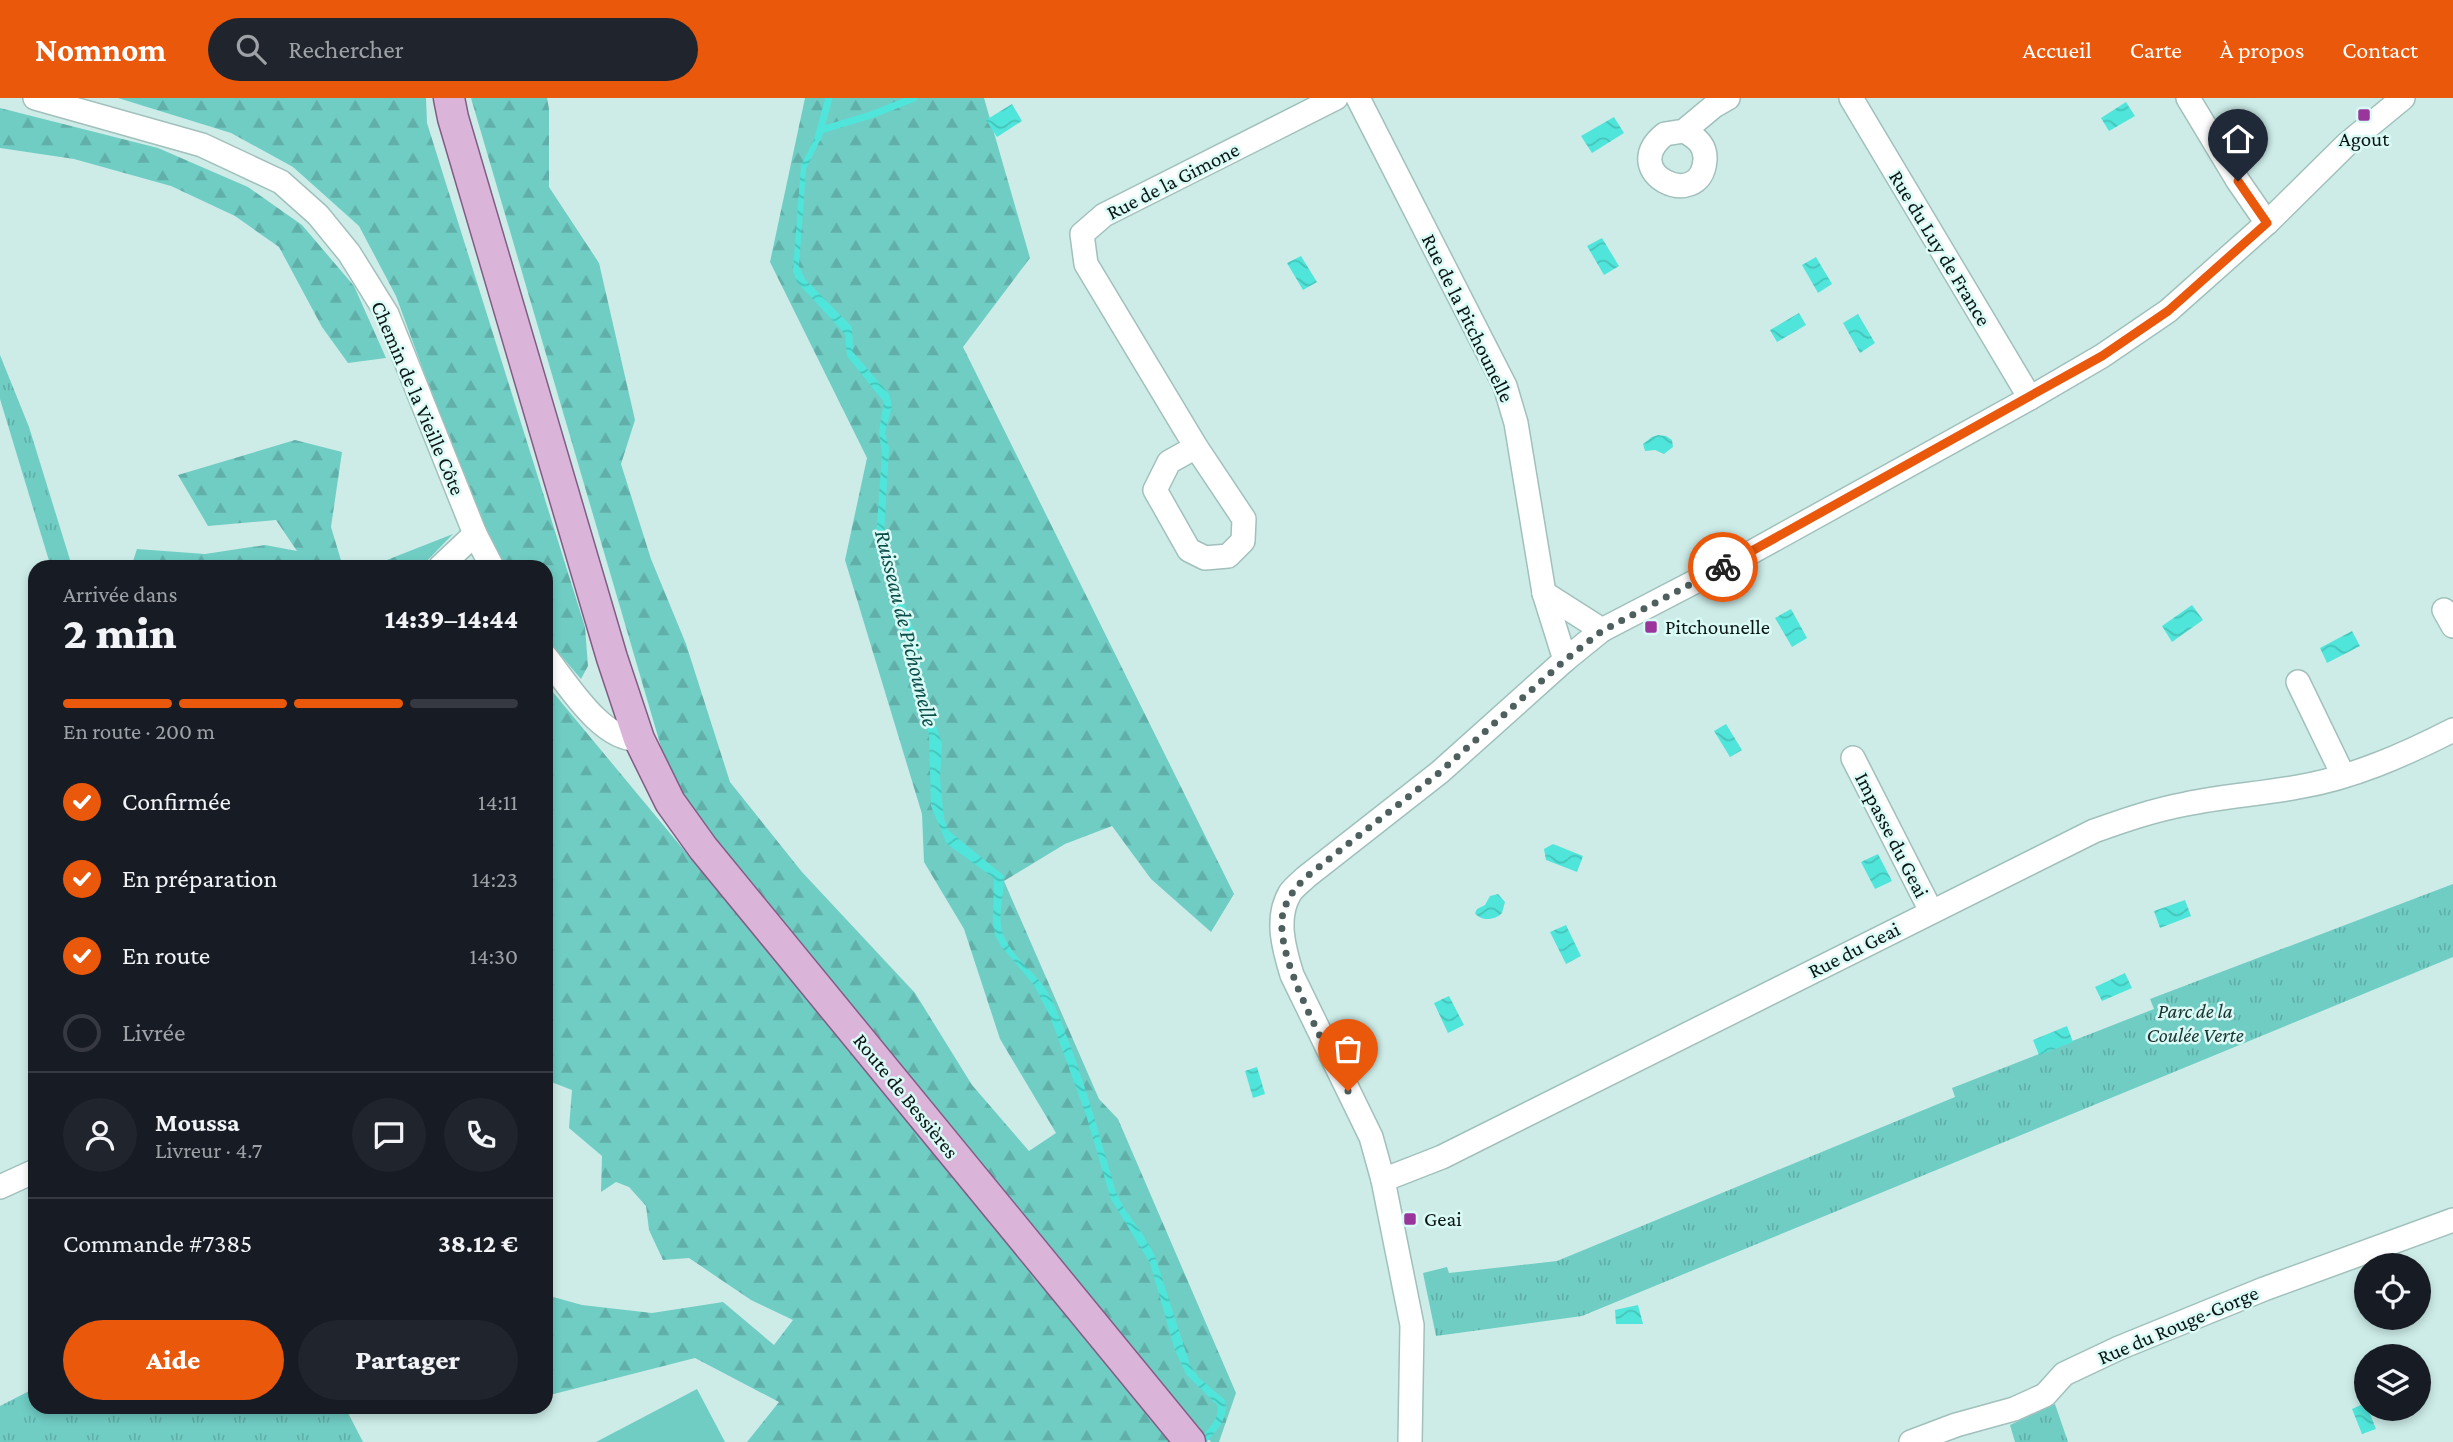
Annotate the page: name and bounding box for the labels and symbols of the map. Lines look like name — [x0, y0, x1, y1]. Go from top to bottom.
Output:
marker: Agout — [2356, 107, 2372, 123]
pin — [2208, 109, 2268, 181]
place label: Agout — [2339, 127, 2390, 151]
street label: Rue de la Gimone — [1103, 137, 1243, 225]
street label: Rue du Luy de France — [1884, 166, 1996, 330]
street label: Rue de la Pitchounelle — [1417, 230, 1519, 406]
street label: Chemin de la Vieille Côte — [366, 297, 470, 499]
water label: Ruisseau de Pichounelle — [870, 527, 944, 729]
courier — [1688, 532, 1758, 602]
place label: Pitchounelle — [1665, 615, 1770, 639]
marker: Pitchounelle — [1643, 619, 1659, 635]
street label: Impasse du Geai — [1850, 768, 1934, 902]
street label: Rue du Geai — [1804, 916, 1904, 983]
park label: Parc de la Coulée Verte — [2146, 999, 2244, 1047]
pin — [1318, 1019, 1378, 1091]
street label: Route de Bessières — [848, 1029, 964, 1163]
place label: Geai — [1424, 1207, 1462, 1231]
marker: Geai — [1402, 1211, 1418, 1227]
street label: Rue du Rouge-Gorge — [2094, 1280, 2262, 1370]

